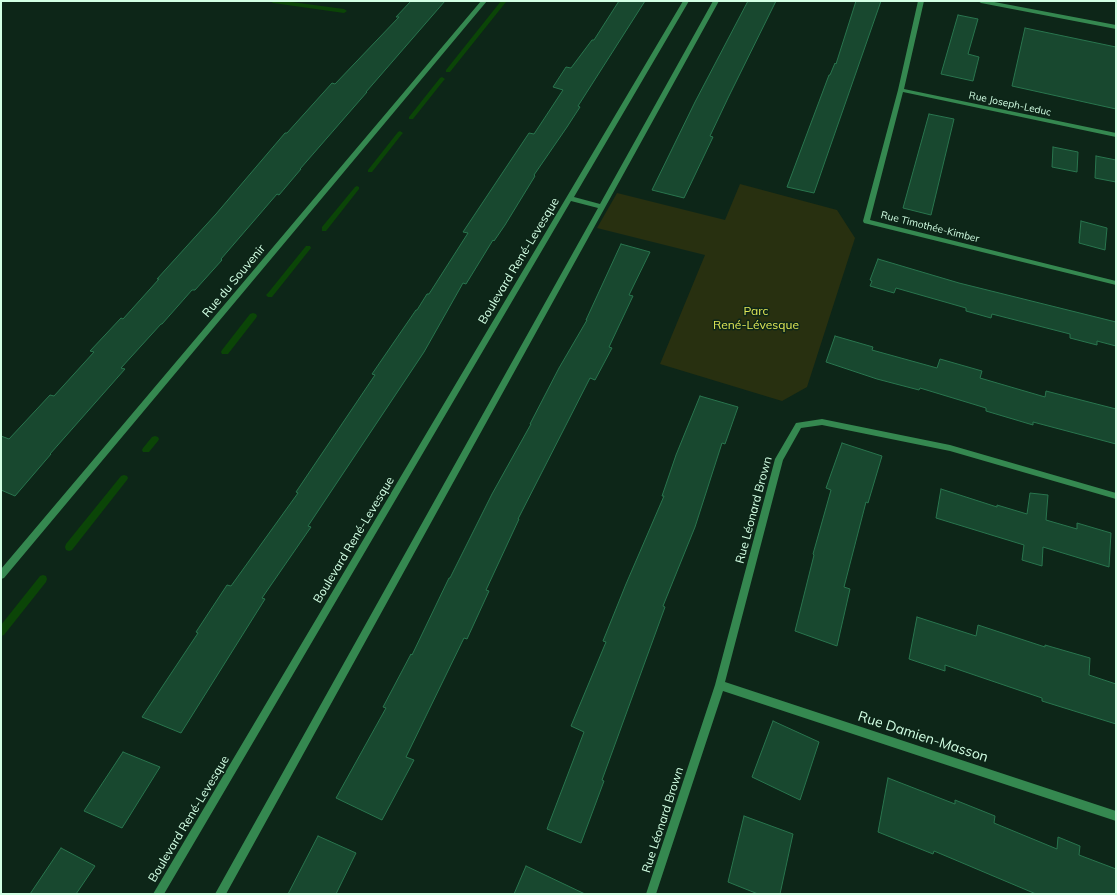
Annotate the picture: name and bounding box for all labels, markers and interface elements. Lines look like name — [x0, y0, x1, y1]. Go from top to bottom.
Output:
street label: Rue Joseph-Leduc — [968, 89, 1052, 119]
street label: Boulevard René-Levesque — [475, 195, 563, 327]
street label: Rue Timothée-Kimber — [880, 209, 980, 245]
street label: Rue du Souvenir — [199, 242, 269, 320]
park label: Parc René-Lévesque — [713, 304, 799, 332]
street label: Rue Léonard Brown — [733, 455, 775, 565]
street label: Boulevard René-Levesque — [310, 474, 398, 606]
street label: Rue Damien-Masson — [856, 708, 990, 766]
street label: Boulevard René-Levesque — [145, 753, 233, 885]
street label: Rue Léonard Brown — [639, 765, 687, 875]

